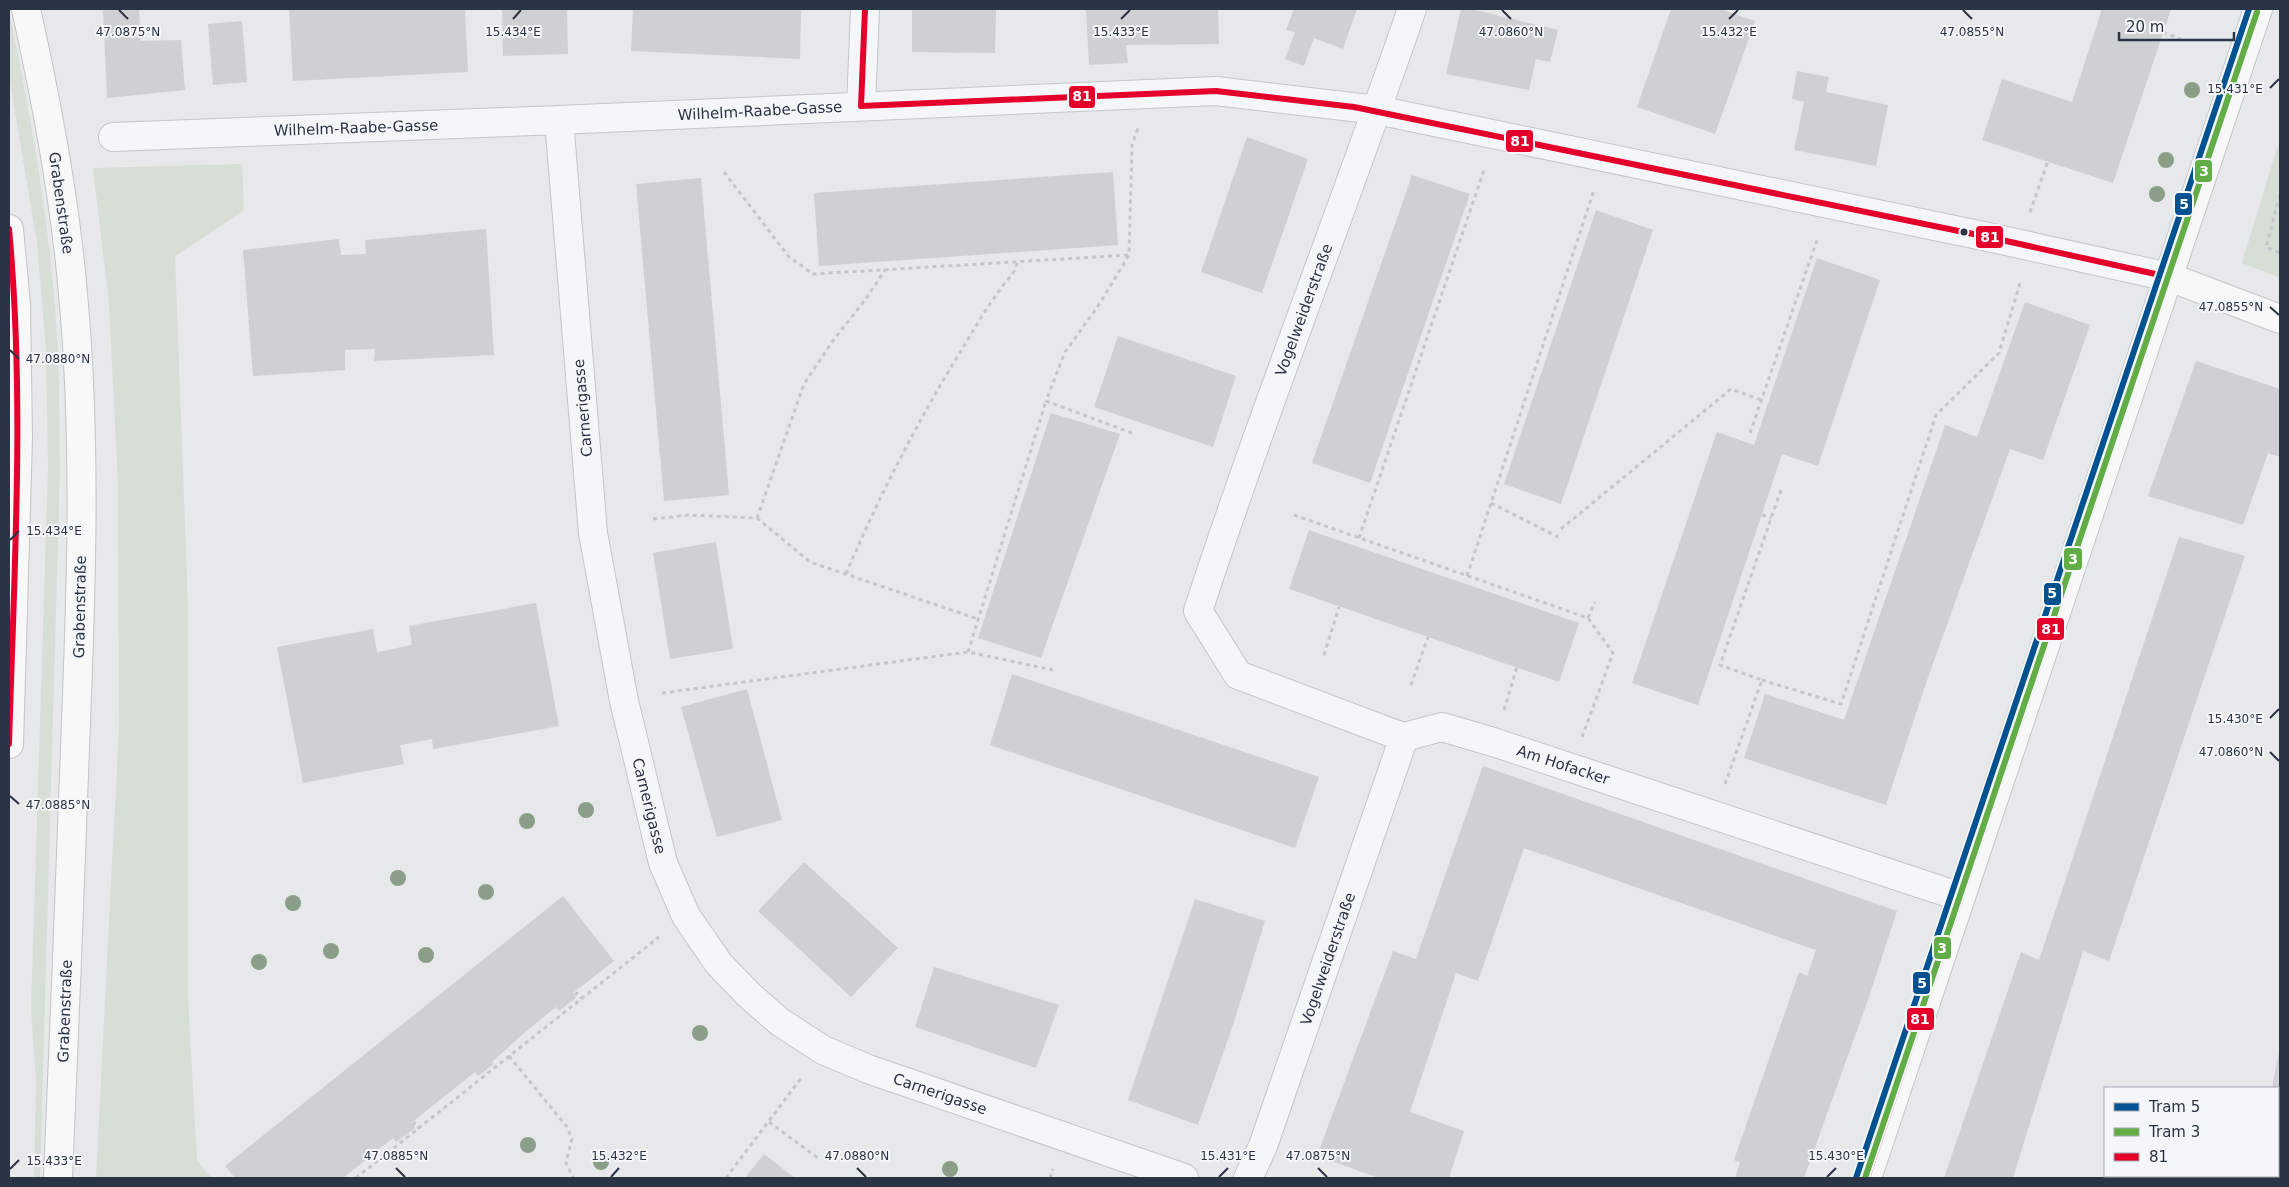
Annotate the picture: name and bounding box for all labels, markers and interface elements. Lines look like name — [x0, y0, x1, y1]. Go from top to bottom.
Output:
scale bar — [2119, 10, 2234, 42]
text: 20 m — [2126, 18, 2164, 36]
text: 47.0875°N — [96, 25, 160, 39]
text: 15.434°E — [485, 25, 541, 39]
text: 15.433°E — [1093, 25, 1149, 39]
text: 47.0860°N — [1479, 25, 1543, 39]
text: 15.432°E — [1701, 25, 1757, 39]
text: 47.0855°N — [1940, 25, 2004, 39]
text: 15.431°E — [2207, 82, 2263, 96]
line badge: 81 — [1068, 85, 1096, 109]
text: 81 — [1072, 88, 1092, 104]
street label: Wilhelm-Raabe-Gasse — [677, 98, 843, 124]
street label: Wilhelm-Raabe-Gasse — [273, 116, 439, 140]
line badge: 81 — [1505, 129, 1534, 153]
text: 81 — [1510, 133, 1530, 149]
street label: Grabenstraße — [45, 151, 77, 255]
line badge: 3 — [2194, 159, 2213, 183]
text: 3 — [2199, 163, 2209, 179]
line badge: 5 — [2174, 192, 2193, 216]
text: 5 — [2179, 196, 2189, 212]
line badge: 81 — [1975, 225, 2004, 249]
unlabelled marker — [1959, 227, 1969, 237]
text: 81 — [1980, 229, 2000, 245]
street label: Vogelweiderstraße — [1272, 241, 1336, 379]
text: 47.0855°N — [2199, 300, 2263, 314]
text: 47.0880°N — [26, 352, 90, 366]
street label: Carnerigasse — [570, 358, 596, 458]
text: 15.434°E — [26, 524, 82, 538]
line badge: 3 — [2063, 547, 2083, 571]
text: 3 — [2068, 551, 2078, 567]
street label: Grabenstraße — [70, 555, 90, 659]
line badge: 5 — [2043, 582, 2062, 606]
text: 5 — [2047, 585, 2057, 601]
line badge: 81 — [2036, 617, 2065, 641]
text: 81 — [2041, 621, 2061, 637]
text: 15.430°E — [2207, 712, 2263, 726]
street label: Am Hofacker — [1514, 742, 1612, 789]
text: 47.0860°N — [2199, 745, 2263, 759]
street label: Carnerigasse — [628, 756, 670, 856]
text: 47.0885°N — [26, 798, 90, 812]
street label: Vogelweiderstraße — [1297, 890, 1359, 1028]
line badge: 3 — [1933, 936, 1952, 960]
text: 3 — [1937, 940, 1947, 956]
street label: Grabenstraße — [54, 959, 76, 1063]
line badge: 5 — [1912, 971, 1931, 995]
text: 5 — [1917, 975, 1927, 991]
line badge: 81 — [1906, 1007, 1935, 1031]
text: 81 — [1910, 1011, 1930, 1027]
street label: Carnerigasse — [891, 1070, 989, 1118]
legend — [2104, 1087, 2279, 1177]
text: Tram 5 — [2148, 1098, 2200, 1116]
text: Tram 3 — [2148, 1123, 2200, 1141]
text: 81 — [2149, 1148, 2168, 1166]
text: 47.0885°N — [364, 1149, 428, 1163]
text: 15.432°E — [591, 1149, 647, 1163]
text: 47.0880°N — [825, 1149, 889, 1163]
text: 15.431°E — [1200, 1149, 1256, 1163]
text: 47.0875°N — [1286, 1149, 1350, 1163]
text: 15.430°E — [1808, 1149, 1864, 1163]
text: 15.433°E — [26, 1154, 82, 1168]

